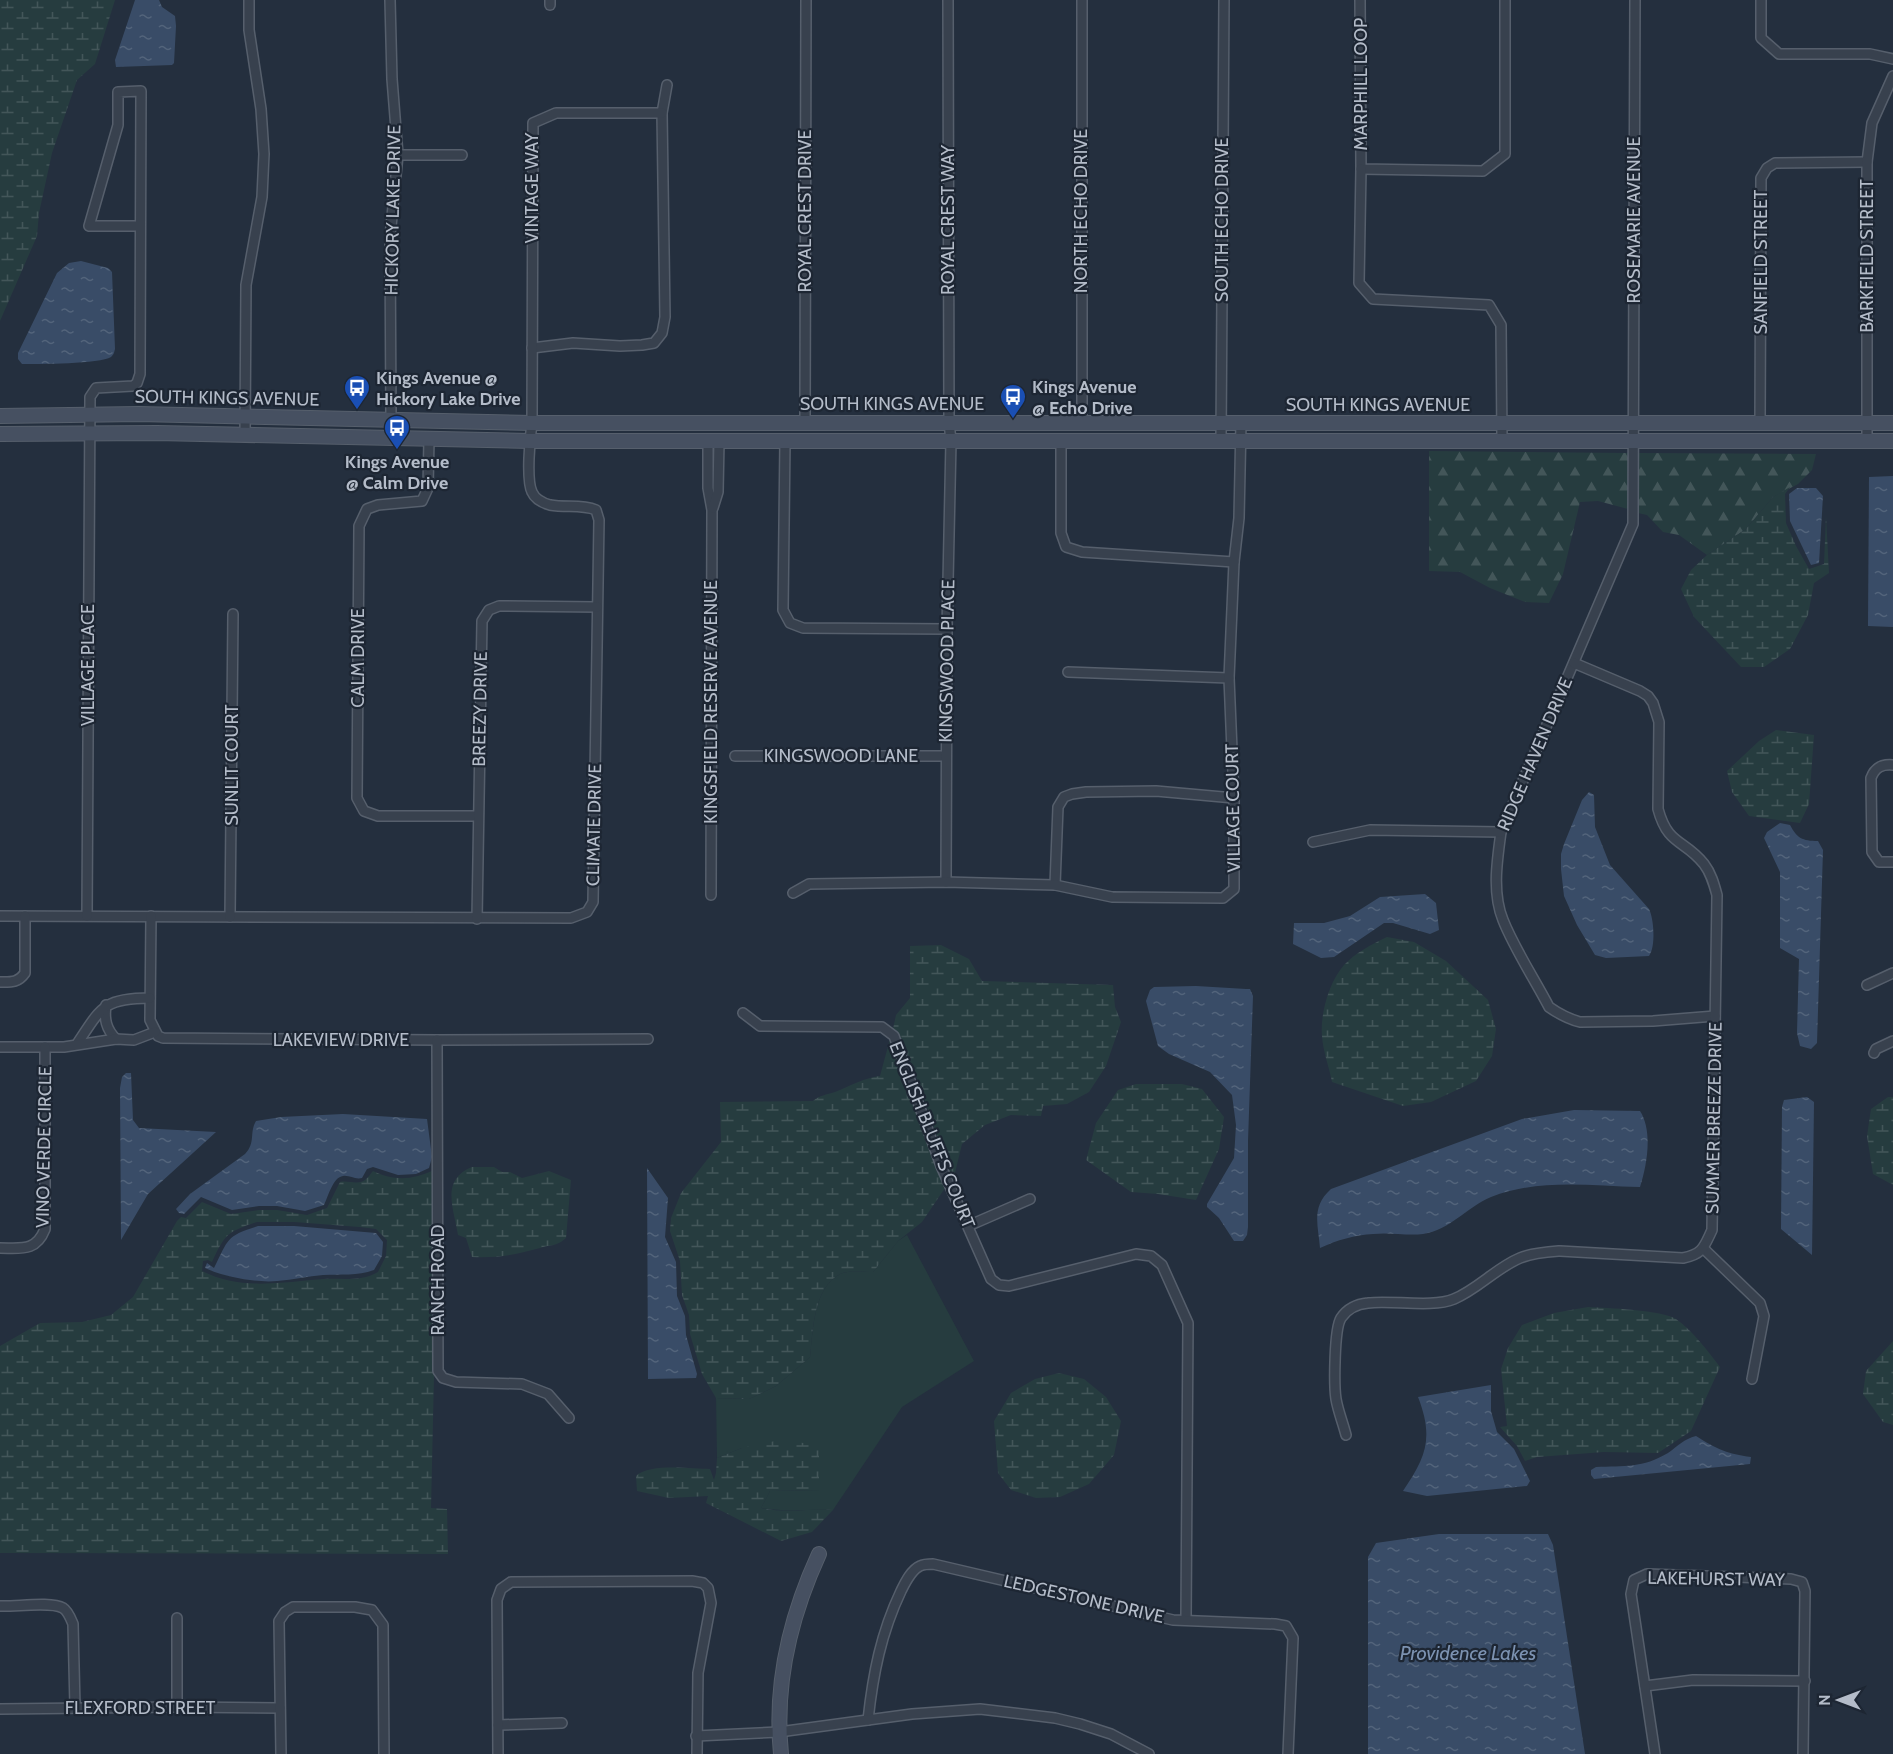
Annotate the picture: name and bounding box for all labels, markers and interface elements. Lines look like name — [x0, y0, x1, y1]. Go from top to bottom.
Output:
street label: MARPHILL LOOP — [1350, 18, 1372, 150]
street label: HICKORY LAKE DRIVE — [381, 124, 405, 296]
street label: ROYAL CREST DRIVE — [794, 129, 816, 293]
street label: NORTH ECHO DRIVE — [1070, 129, 1092, 293]
street label: VINTAGE WAY — [521, 132, 543, 243]
street label: ROSEMARIE AVENUE — [1623, 136, 1645, 304]
street label: SOUTH ECHO DRIVE — [1211, 138, 1233, 302]
street label: ROYAL CREST WAY — [937, 144, 959, 295]
street label: BARKFIELD STREET — [1856, 179, 1878, 333]
street label: SANFIELD STREET — [1750, 189, 1772, 334]
place label: Kings Avenue @ Hickory Lake Drive — [376, 367, 521, 410]
bus stop icon: Kings Avenue @ Hickory Lake Drive — [342, 373, 372, 411]
place label: Kings Avenue @ Echo Drive — [1032, 376, 1136, 419]
bus stop icon: Kings Avenue @ Echo Drive — [998, 382, 1028, 420]
street label: SOUTH KINGS AVENUE — [134, 385, 320, 411]
street label: SOUTH KINGS AVENUE — [800, 393, 984, 415]
street label: SOUTH KINGS AVENUE — [1286, 394, 1470, 416]
bus stop icon: Kings Avenue @ Calm Drive — [382, 413, 412, 451]
place label: Kings Avenue @ Calm Drive — [345, 451, 449, 494]
street label: KINGSWOOD PLACE — [935, 579, 959, 743]
street label: KINGSFIELD RESERVE AVENUE — [700, 580, 722, 824]
street label: VILLAGE PLACE — [77, 604, 99, 726]
street label: CALM DRIVE — [347, 608, 369, 708]
street label: BREEZY DRIVE — [468, 651, 492, 767]
street label: RIDGE HAVEN DRIVE — [1493, 674, 1577, 834]
street label: SUNLIT COURT — [221, 704, 243, 826]
street label: VILLAGE COURT — [1221, 743, 1245, 872]
street label: KINGSWOOD LANE — [764, 745, 918, 767]
street label: CLIMATE DRIVE — [582, 764, 606, 886]
street label: SUMMER BREEZE DRIVE — [1701, 1022, 1727, 1214]
street label: LAKEVIEW DRIVE — [273, 1029, 409, 1051]
street label: ENGLISH BLUFFS COURT — [884, 1038, 980, 1232]
street label: VINO VERDE CIRCLE — [32, 1066, 56, 1228]
street label: RANCH ROAD — [427, 1224, 449, 1336]
street label: LAKEHURST WAY — [1647, 1567, 1786, 1591]
street label: LEDGESTONE DRIVE — [1002, 1570, 1166, 1628]
water label: Providence Lakes — [1400, 1641, 1536, 1665]
north arrow — [1809, 1670, 1869, 1730]
text: N — [1815, 1694, 1834, 1706]
street label: FLEXFORD STREET — [65, 1697, 216, 1719]

